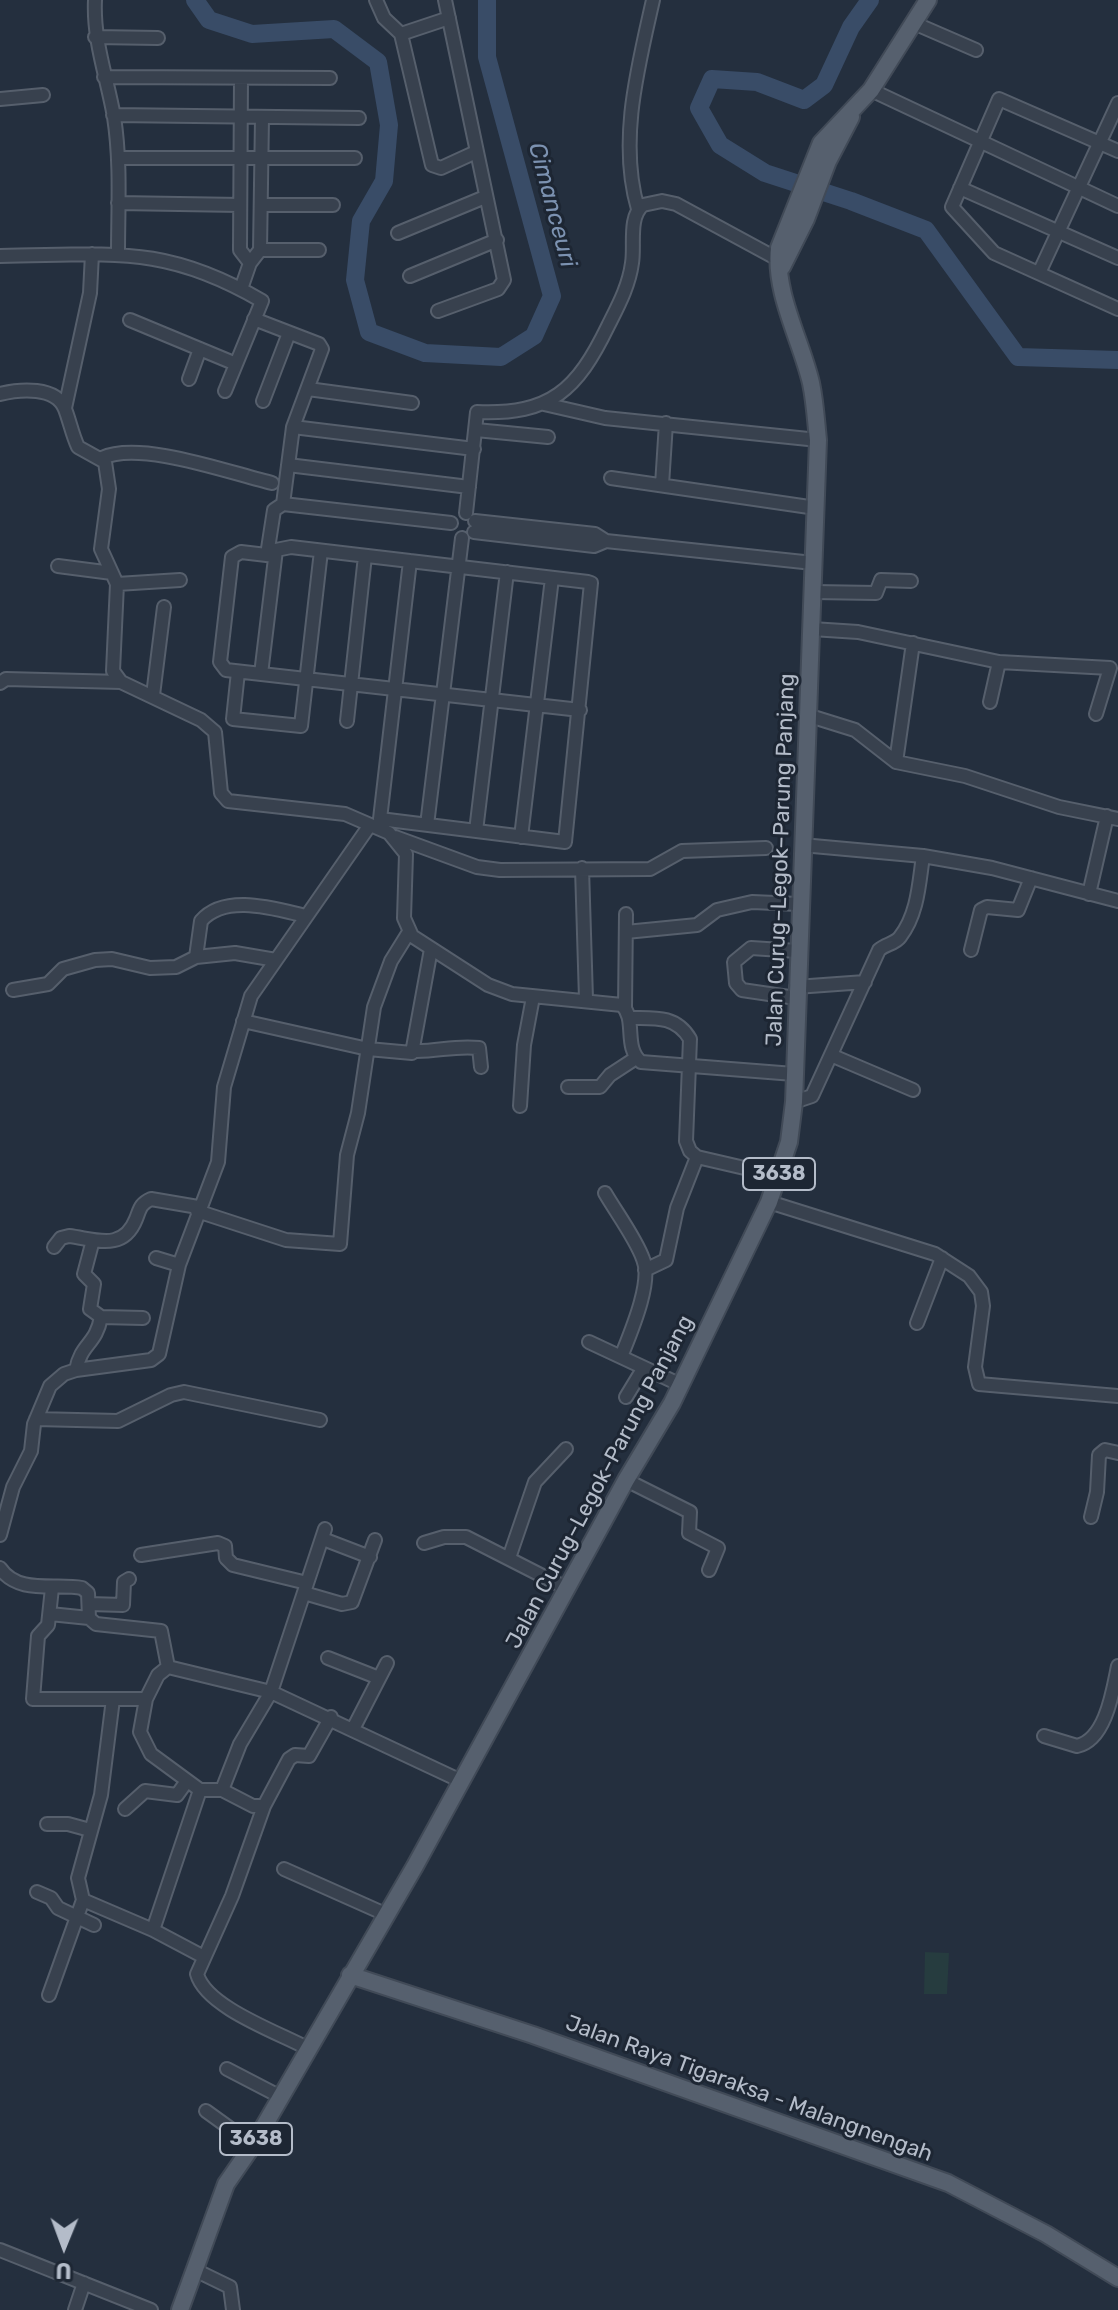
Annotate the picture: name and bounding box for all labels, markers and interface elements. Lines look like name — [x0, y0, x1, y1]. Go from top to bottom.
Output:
water label: Cimanceuri — [522, 140, 582, 270]
street label: Jalan Curug–Legok–Parung Panjang — [761, 673, 801, 1047]
road number: 3638 — [743, 1158, 815, 1190]
street label: Jalan Curug–Legok–Parung Panjang — [501, 1311, 699, 1653]
street label: Jalan Raya Tigaraksa - Malangnengah — [562, 2010, 936, 2168]
road number: 3638 — [220, 2123, 292, 2155]
north arrow — [24, 2206, 104, 2286]
text: U — [55, 2257, 72, 2284]

